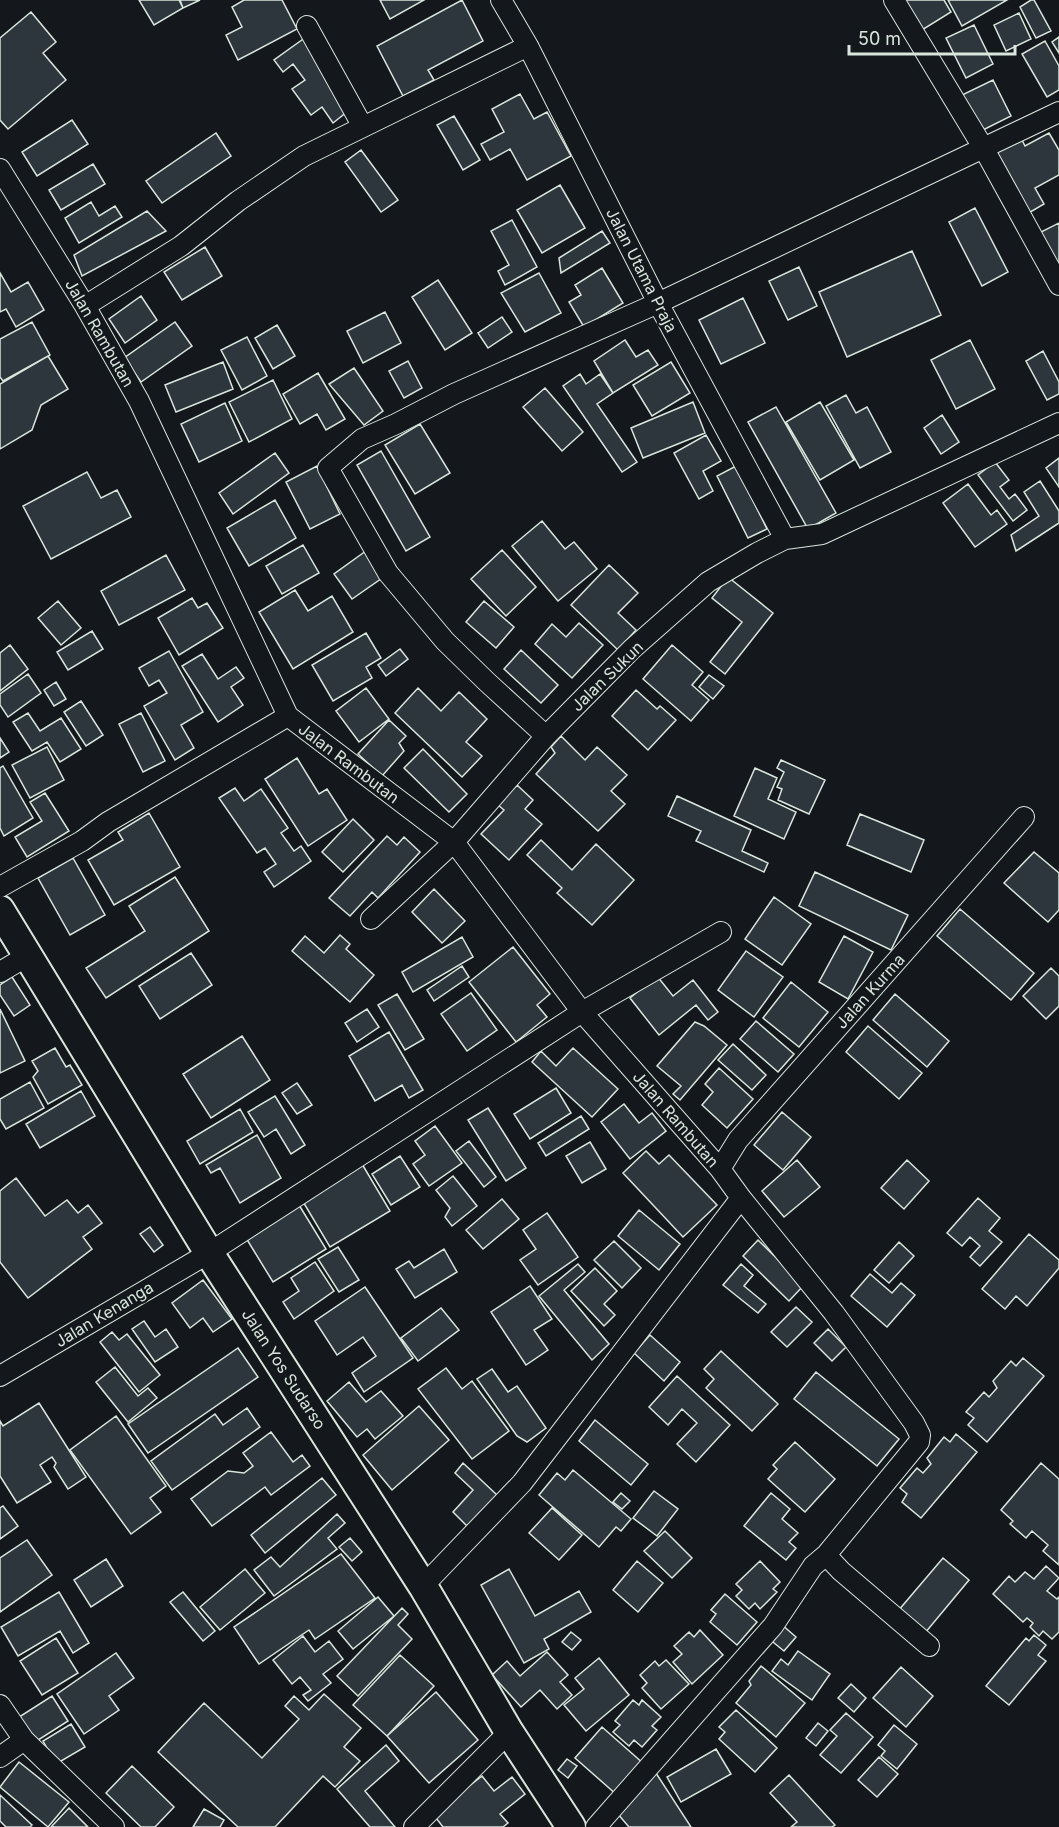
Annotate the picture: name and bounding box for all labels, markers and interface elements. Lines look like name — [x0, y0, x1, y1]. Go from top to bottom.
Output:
scale bar — [849, 18, 1016, 56]
text: 50 m — [858, 28, 901, 49]
street label: Jalan Utama Praja — [602, 205, 682, 335]
street label: Jalan Rambutan — [61, 276, 139, 390]
street label: Jalan Sukun — [567, 637, 647, 715]
street label: Jalan Rambutan — [295, 719, 403, 807]
street label: Jalan Kurma — [831, 949, 909, 1033]
street label: Jalan Rambutan — [629, 1067, 723, 1171]
street label: Jalan Kenanga — [51, 1277, 157, 1351]
street label: Jalan Yos Sudarso — [238, 1305, 330, 1433]

